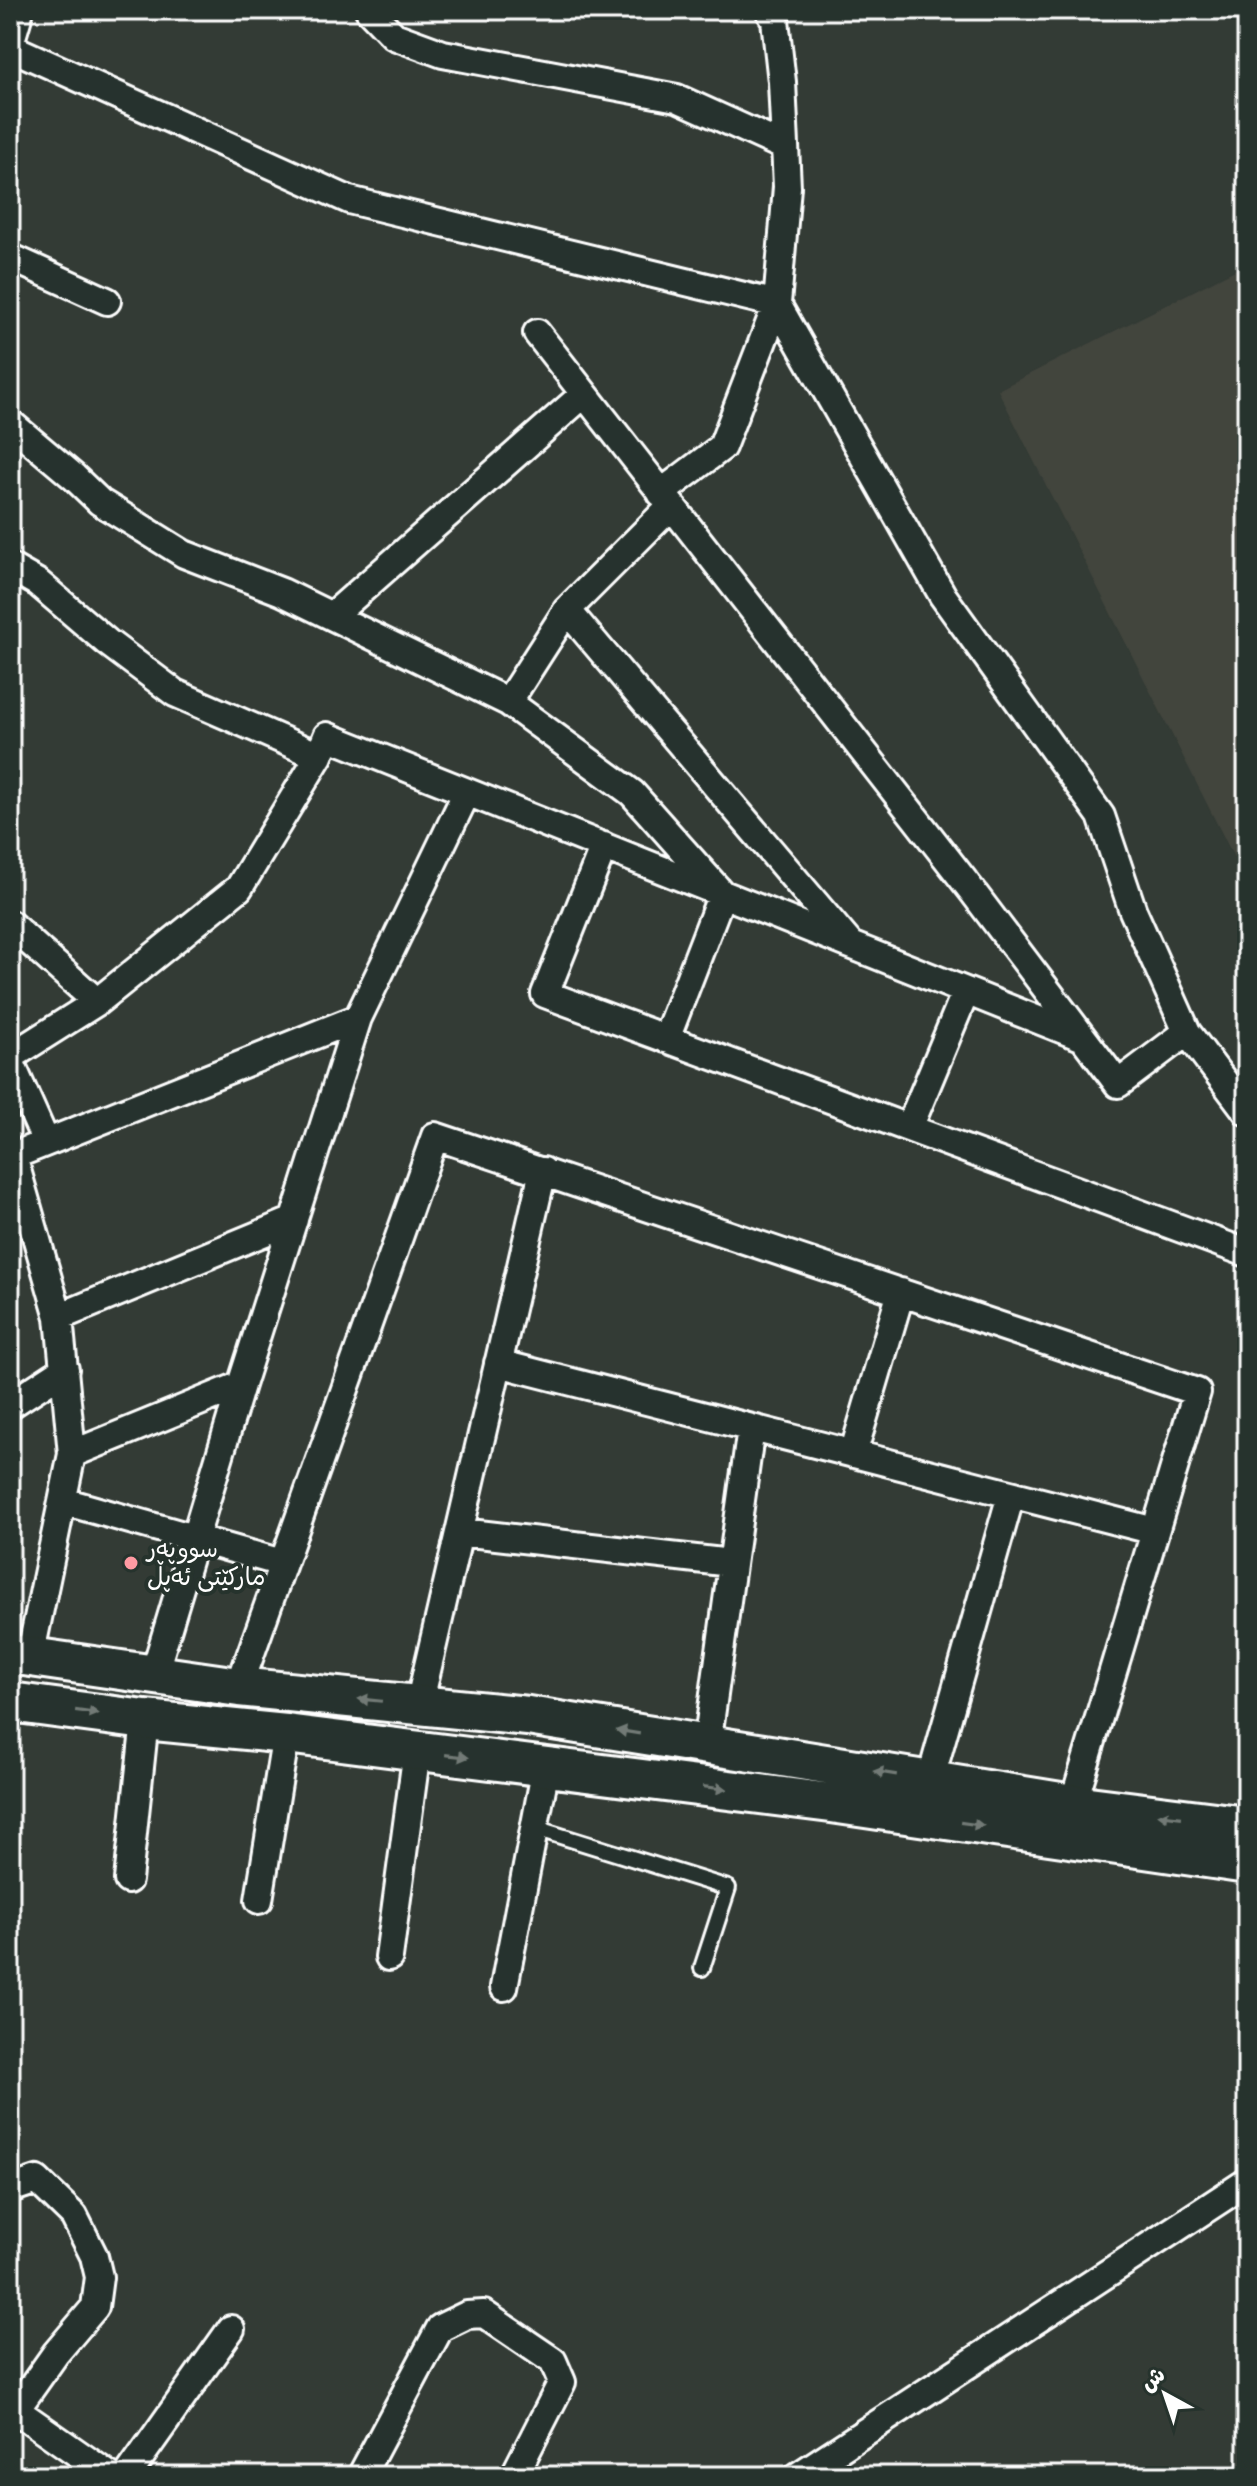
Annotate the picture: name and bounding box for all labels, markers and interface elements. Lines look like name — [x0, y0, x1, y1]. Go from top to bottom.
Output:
place label: سووپەر مارکێتی ئەپڵ — [145, 1528, 265, 1598]
marker: سووپەر مارکێتی ئەپڵ — [122, 1554, 140, 1572]
one-way arrow — [357, 1694, 382, 1707]
one-way arrow — [75, 1706, 100, 1719]
one-way arrow — [615, 1725, 640, 1738]
one-way arrow — [445, 1749, 470, 1762]
one-way arrow — [872, 1767, 897, 1779]
one-way arrow — [703, 1782, 728, 1795]
one-way arrow — [1157, 1809, 1182, 1822]
one-way arrow — [960, 1818, 985, 1831]
north arrow — [1125, 2354, 1205, 2434]
text: ش — [1131, 2356, 1174, 2402]

